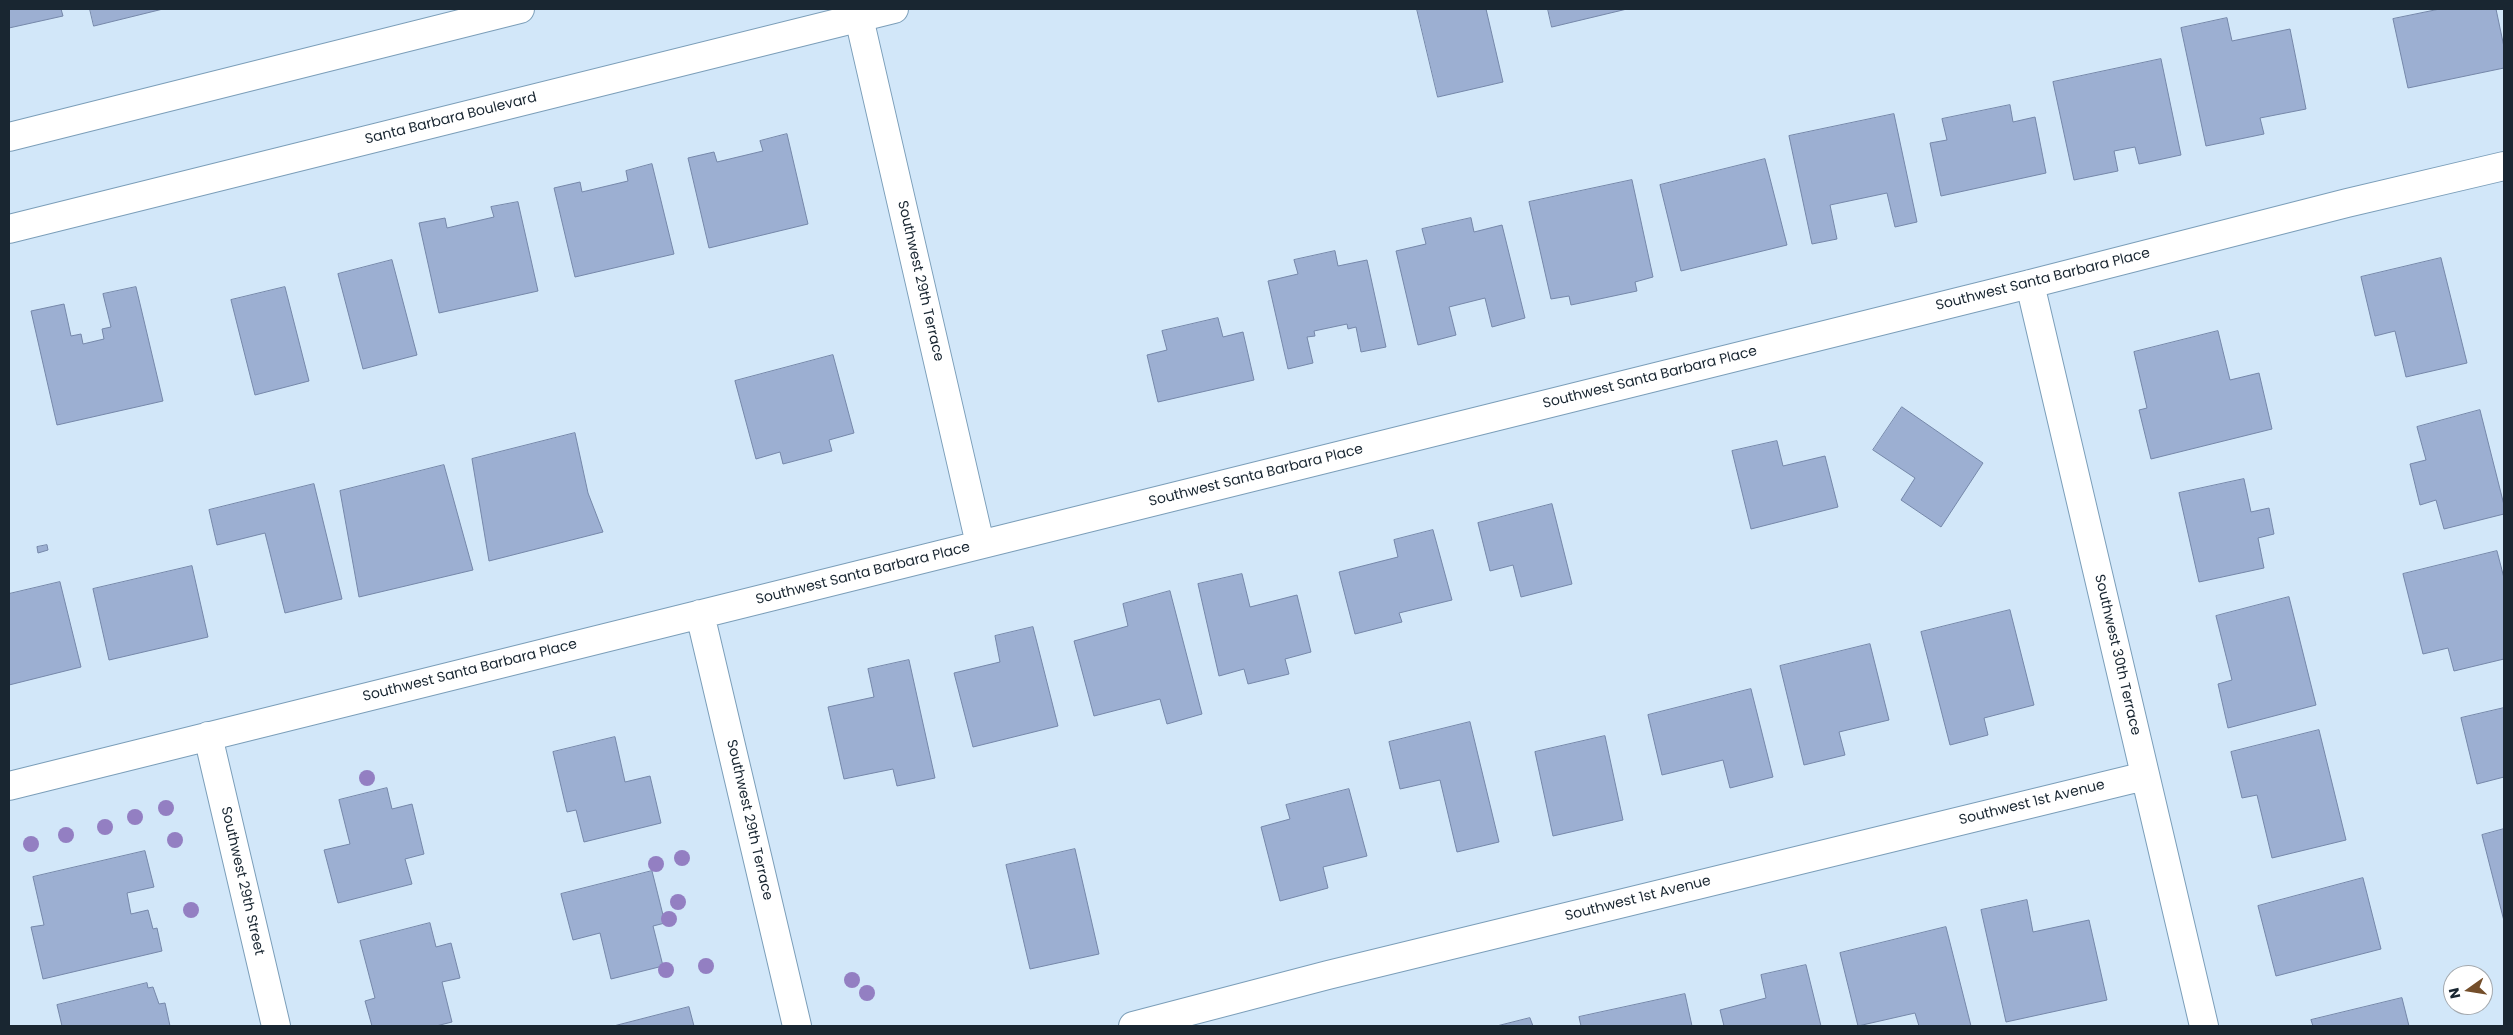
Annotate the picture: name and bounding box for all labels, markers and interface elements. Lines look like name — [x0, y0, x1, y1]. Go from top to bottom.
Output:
street label: Santa Barbara Boulevard — [363, 90, 539, 148]
street label: Southwest 29th Terrace — [893, 199, 947, 363]
street label: Southwest Santa Barbara Place — [1934, 245, 2152, 315]
street label: Southwest Santa Barbara Place — [1541, 343, 1759, 413]
street label: Southwest Santa Barbara Place — [1147, 441, 1365, 511]
street label: Southwest Santa Barbara Place — [754, 539, 972, 609]
street label: Southwest 30th Terrace — [2090, 573, 2144, 737]
street label: Southwest Santa Barbara Place — [361, 636, 579, 706]
street label: Southwest 29th Terrace — [722, 738, 776, 902]
street label: Southwest 1st Avenue — [1957, 777, 2107, 829]
street label: Southwest 29th Street — [217, 805, 267, 957]
street label: Southwest 1st Avenue — [1563, 873, 1713, 925]
north arrow — [2443, 965, 2493, 1015]
text: N — [2443, 986, 2465, 1001]

